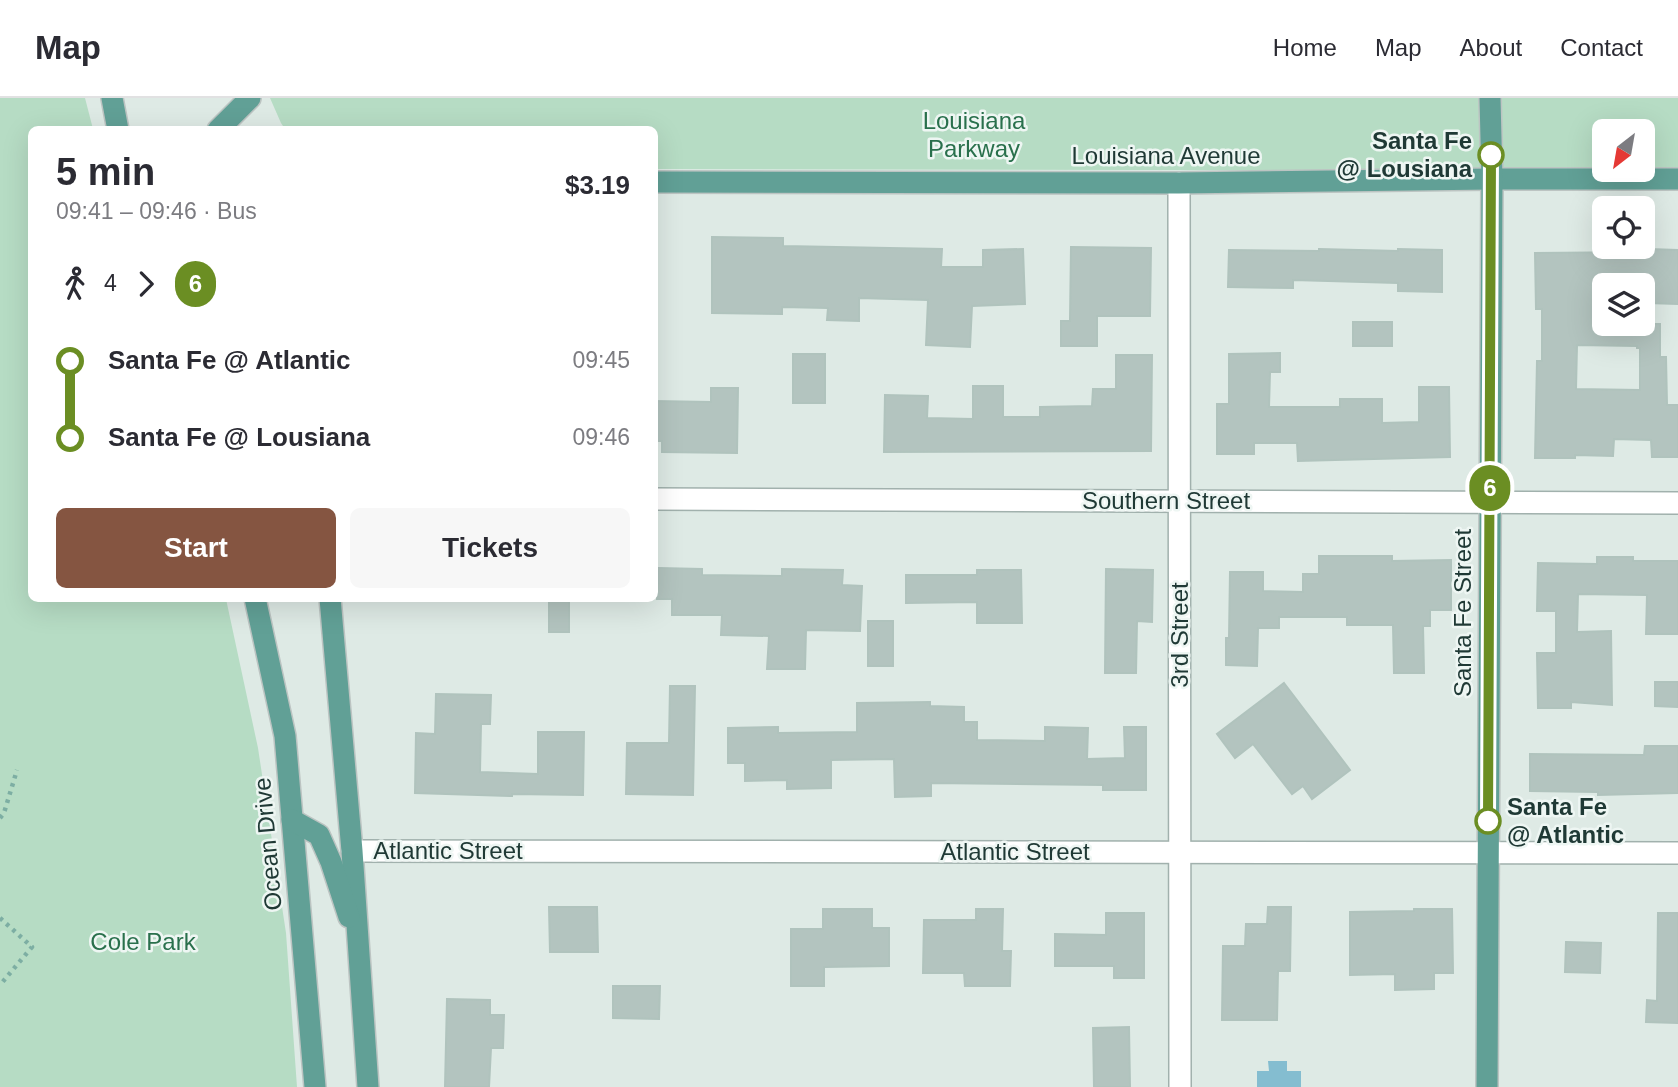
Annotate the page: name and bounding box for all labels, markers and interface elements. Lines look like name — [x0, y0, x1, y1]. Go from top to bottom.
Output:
text: Map — [35, 29, 101, 66]
text: Home — [1273, 34, 1337, 61]
text: Map — [1375, 34, 1422, 61]
text: About — [1460, 34, 1522, 61]
text: Contact — [1560, 34, 1643, 61]
park label: Louisiana Parkway — [923, 107, 1026, 162]
north arrow — [1592, 119, 1656, 182]
map controls — [1592, 119, 1655, 336]
place label: Santa Fe @ Lousiana — [1337, 127, 1473, 182]
street label: Louisiana Avenue — [1071, 142, 1261, 169]
marker: Santa Fe @ Lousiana — [1478, 142, 1504, 168]
text: 5 min — [56, 151, 155, 193]
text: $3.19 — [565, 170, 630, 200]
button: locate — [1592, 196, 1655, 259]
text: 09:41 – 09:46 · Bus — [56, 198, 257, 224]
icon: walk — [56, 265, 94, 303]
icon: forward — [127, 265, 165, 303]
text: 4 — [104, 270, 117, 296]
text: 6 — [189, 270, 202, 297]
button: layers — [1592, 273, 1655, 336]
text: Santa Fe @ Atlantic — [108, 345, 351, 375]
text: 09:45 — [572, 347, 630, 373]
text: Santa Fe @ Lousiana — [108, 422, 370, 452]
text: 09:46 — [572, 424, 630, 450]
line badge: 6 — [1467, 465, 1513, 511]
text: 6 — [1483, 474, 1497, 501]
street label: Southern Street — [1082, 487, 1250, 514]
button: Start — [56, 508, 336, 588]
button: Tickets — [350, 508, 630, 588]
street label: Santa Fe Street — [1449, 529, 1476, 697]
street label: 3rd Street — [1166, 582, 1193, 688]
street label: Ocean Drive — [248, 776, 287, 912]
place label: Santa Fe @ Atlantic — [1507, 793, 1624, 848]
marker: Santa Fe @ Atlantic — [1475, 808, 1501, 834]
street label: Atlantic Street — [373, 837, 523, 864]
street label: Atlantic Street — [940, 838, 1090, 865]
park label: Cole Park — [90, 928, 197, 955]

